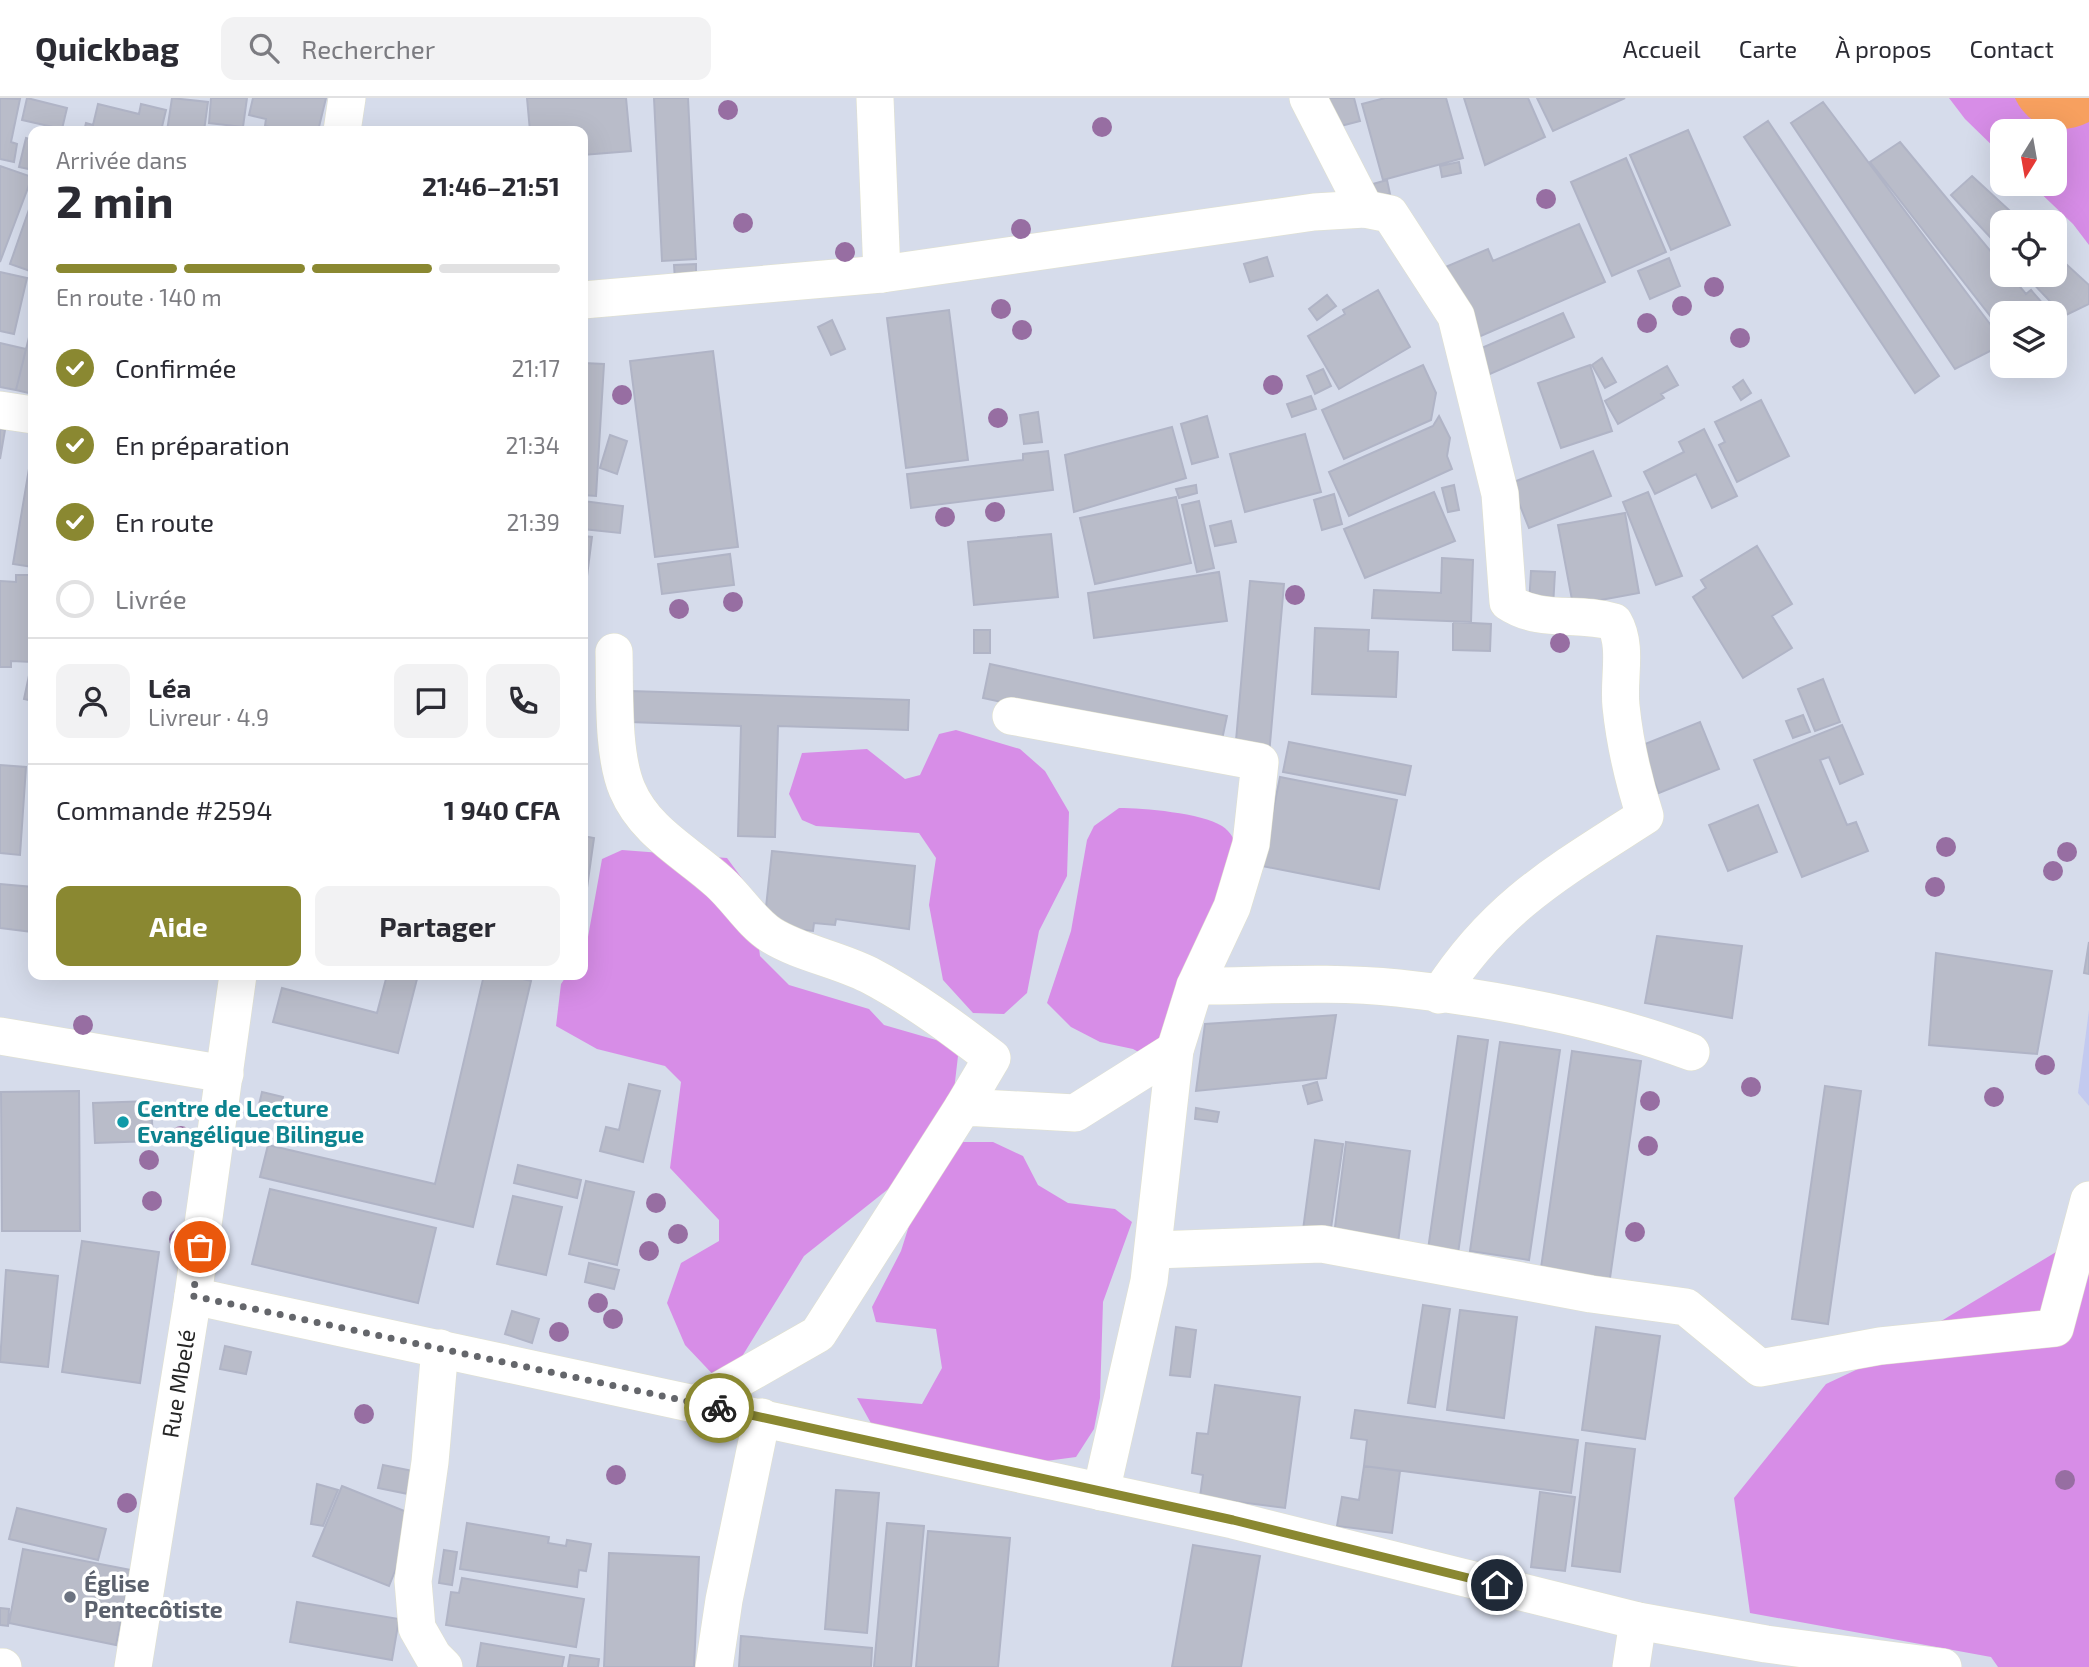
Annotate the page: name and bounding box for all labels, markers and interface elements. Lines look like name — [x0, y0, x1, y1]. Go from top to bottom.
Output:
search box — [221, 17, 711, 80]
text: Quickbag — [35, 28, 179, 68]
icon: search — [245, 29, 283, 67]
text: Rechercher — [301, 33, 435, 64]
text: Accueil — [1623, 34, 1701, 63]
text: Carte — [1739, 34, 1797, 63]
text: À propos — [1835, 34, 1932, 63]
text: Contact — [1970, 34, 2054, 63]
north arrow — [1990, 119, 2067, 196]
map controls — [1990, 119, 2067, 378]
text: Arrivée dans — [56, 146, 187, 174]
text: 21:46–21:51 — [422, 170, 560, 201]
text: 2 min — [56, 172, 174, 227]
button: locate — [1990, 210, 2067, 287]
text: En route · 140 m — [56, 283, 222, 311]
button: layers — [1990, 301, 2067, 378]
icon: check — [56, 349, 94, 387]
text: Confirmée — [115, 352, 237, 383]
text: 21:17 — [512, 354, 560, 382]
icon: check — [56, 426, 94, 464]
text: En préparation — [115, 429, 290, 460]
text: 21:34 — [506, 431, 560, 459]
icon: check — [56, 503, 94, 541]
text: En route — [115, 506, 214, 537]
text: 21:39 — [507, 508, 560, 536]
text: Livrée — [115, 583, 187, 614]
button: person — [56, 664, 130, 738]
button: chat — [394, 664, 468, 738]
button: phone — [486, 664, 560, 738]
text: Léa — [148, 672, 191, 703]
text: Livreur · 4.9 — [148, 703, 269, 731]
text: Commande #2594 — [56, 794, 272, 825]
text: 1 940 CFA — [444, 794, 560, 825]
button: Aide — [56, 886, 301, 966]
button: Partager — [315, 886, 560, 966]
place label: Centre de Lecture Evangélique Bilingue — [137, 1094, 364, 1148]
marker: Centre de Lecture Evangélique Bilingue — [115, 1114, 131, 1130]
pin — [170, 1217, 230, 1277]
icon: bag — [181, 1228, 219, 1266]
street label: Rue Mbelé — [155, 1327, 200, 1440]
courier — [684, 1373, 754, 1443]
icon: bike — [700, 1389, 738, 1427]
pin — [1467, 1555, 1527, 1615]
icon: home — [1478, 1566, 1516, 1604]
place label: Église Pentecôtiste — [84, 1569, 223, 1623]
marker: Église Pentecôtiste — [62, 1589, 78, 1605]

